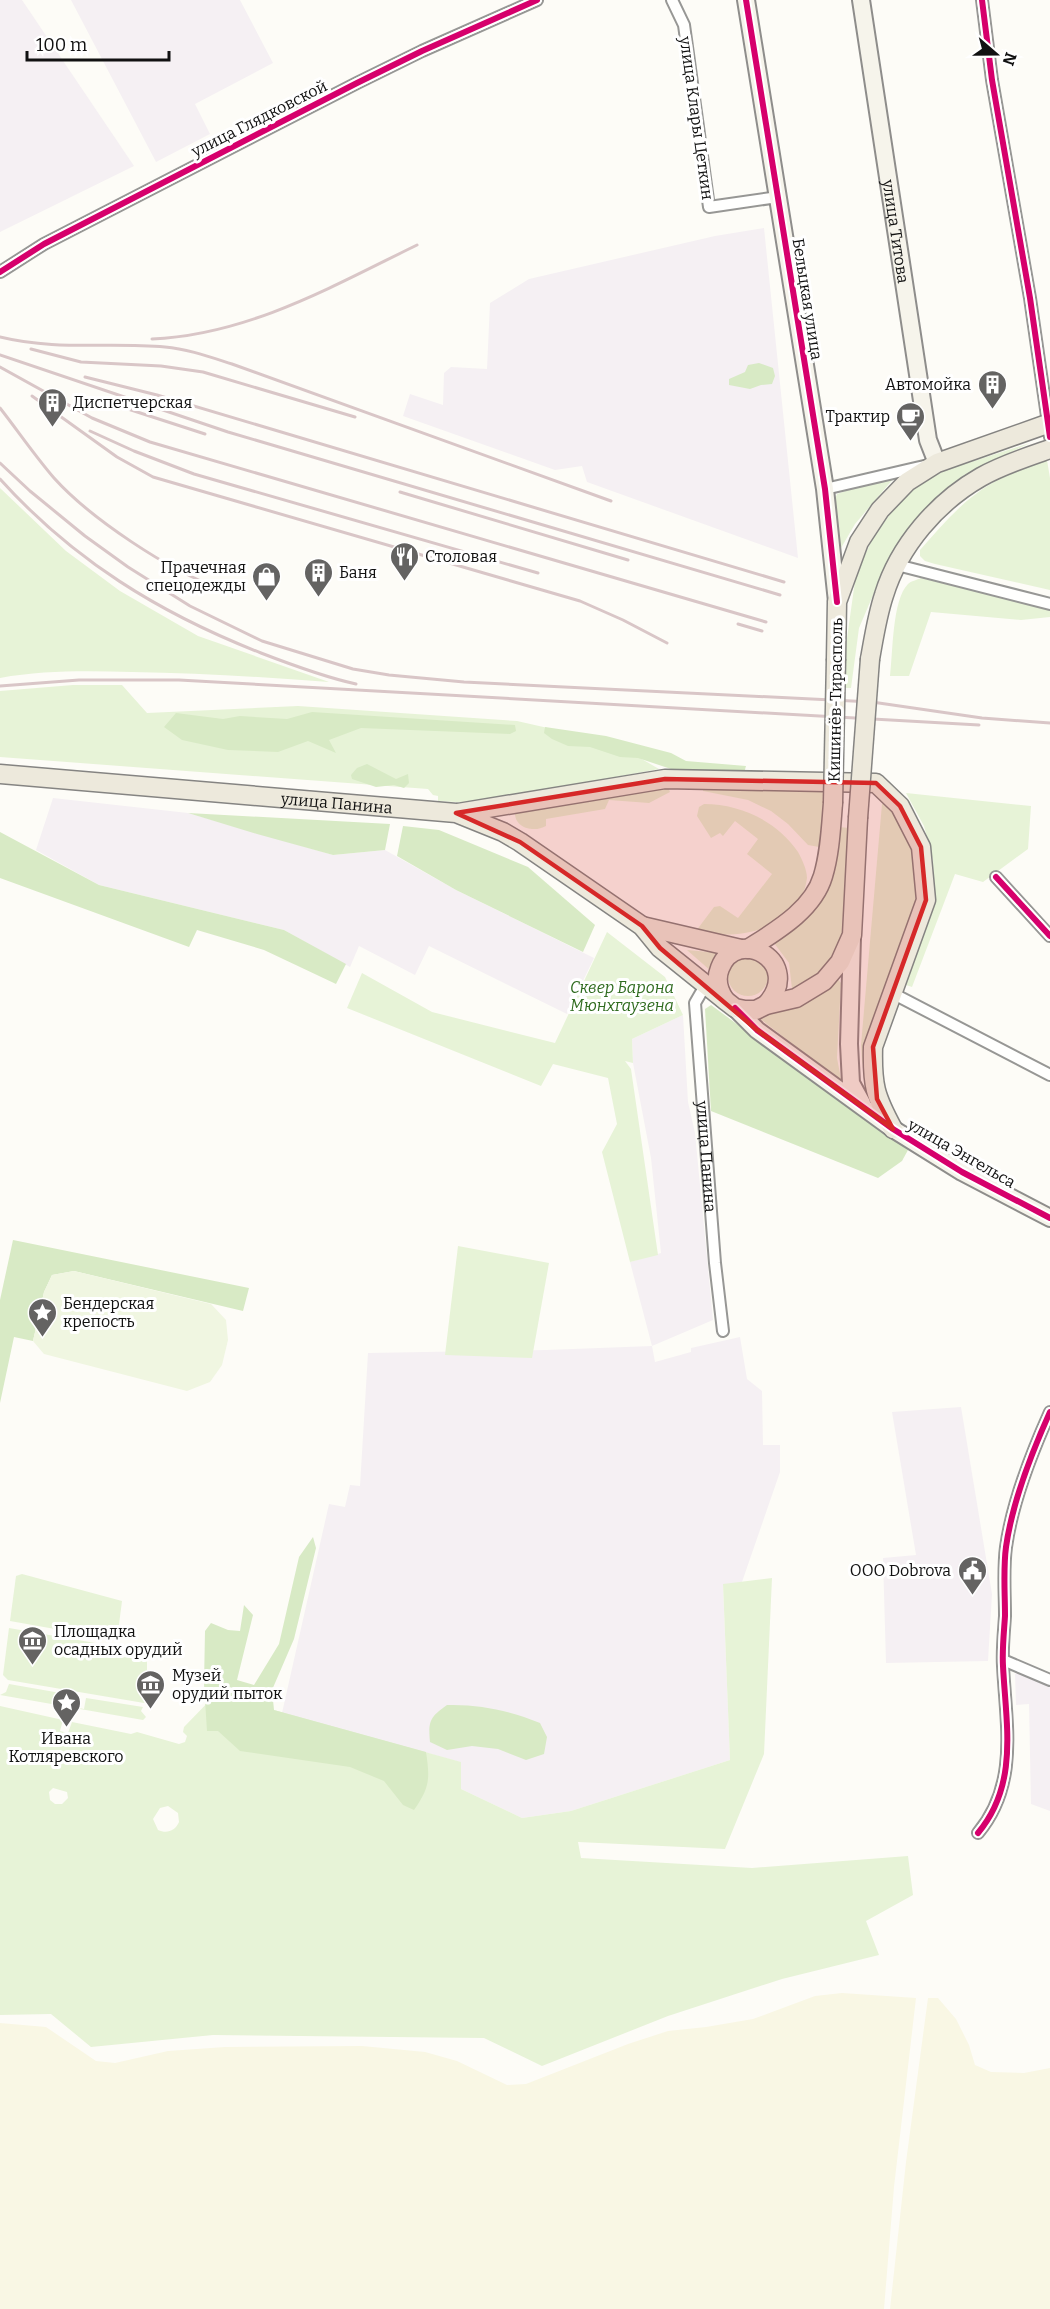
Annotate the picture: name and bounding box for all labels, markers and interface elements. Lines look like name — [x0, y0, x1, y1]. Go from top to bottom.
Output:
scale bar — [27, 24, 170, 62]
north arrow — [966, 24, 1026, 84]
text: 100 m — [36, 34, 87, 56]
street label: улица Клары Цеткин — [675, 34, 717, 201]
text: N — [999, 50, 1021, 68]
street label: улица Глядковской — [187, 76, 330, 161]
street label: улица Титова — [878, 177, 913, 285]
street label: Бельцкая улица — [788, 237, 827, 362]
building icon: Автомойка — [976, 368, 1008, 410]
place label: Автомойка — [885, 375, 971, 394]
building icon: Диспетчерская — [36, 386, 68, 428]
place label: Диспетчерская — [73, 393, 193, 412]
cafe icon: Трактир — [895, 400, 927, 442]
place label: Трактир — [825, 407, 890, 426]
restaurant icon: Столовая — [388, 540, 420, 582]
place label: Столовая — [425, 547, 497, 566]
building icon: Баня — [302, 556, 334, 598]
place label: Прачечная спецодежды — [146, 558, 246, 595]
shop icon: Прачечная спецодежды — [251, 560, 283, 602]
place label: Баня — [339, 563, 377, 582]
street label: Кишинёв-Тирасполь — [825, 618, 846, 782]
street label: улица Панина — [279, 789, 394, 818]
park label: Сквер Барона Мюнхгаузена — [570, 978, 674, 1015]
street label: улица Панина — [692, 1099, 720, 1213]
street label: улица Энгельса — [904, 1114, 1019, 1192]
place label: Бендерская крепость — [63, 1294, 155, 1331]
place icon: Бендерская крепость — [26, 1296, 58, 1338]
public building icon: OOO Dobrova — [956, 1554, 988, 1596]
place label: OOO Dobrova — [850, 1561, 951, 1580]
place label: Площадка осадных орудий — [54, 1622, 183, 1659]
museum icon: Площадка осадных орудий — [17, 1624, 49, 1666]
place label: Музей орудий пыток — [172, 1666, 283, 1703]
museum icon: Музей орудий пыток — [135, 1668, 167, 1710]
place icon: Ивана Котляревского — [50, 1686, 82, 1728]
place label: Ивана Котляревского — [8, 1729, 124, 1766]

